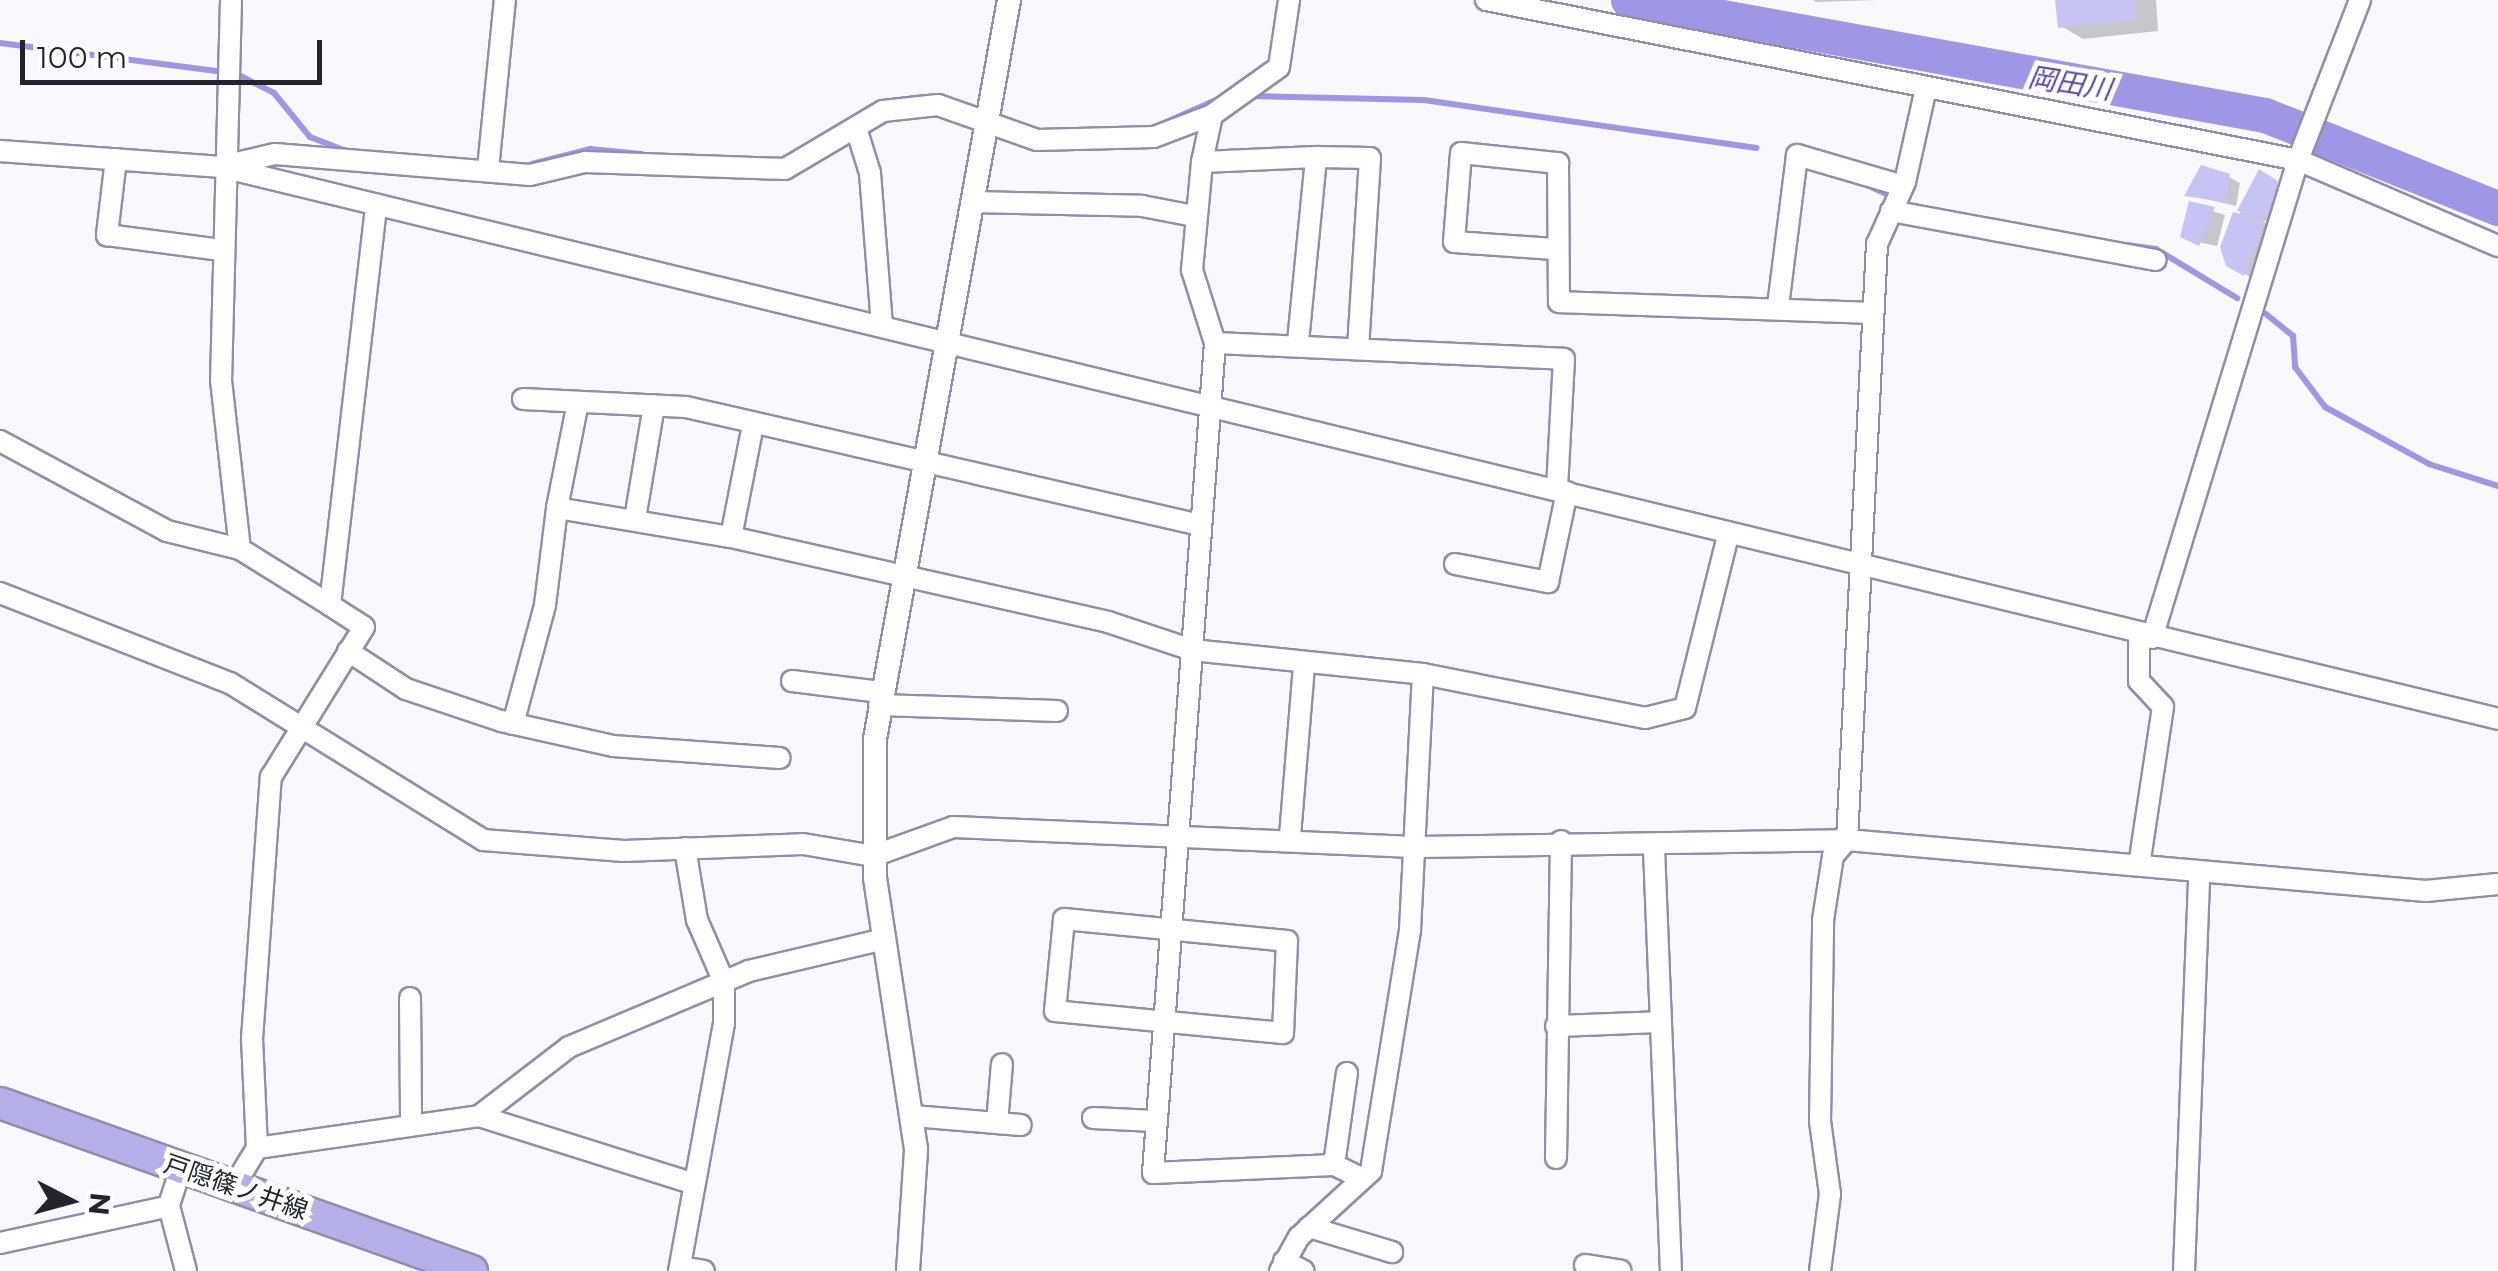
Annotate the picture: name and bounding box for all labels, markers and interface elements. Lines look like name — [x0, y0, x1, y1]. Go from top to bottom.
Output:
scale bar — [25, 20, 328, 82]
text: 100 m — [37, 39, 127, 76]
water label: 岡田川 — [2026, 60, 2114, 106]
street label: 戸隠篠ノ井線 — [160, 1148, 312, 1226]
north arrow — [20, 1151, 120, 1251]
text: N — [82, 1191, 118, 1217]

